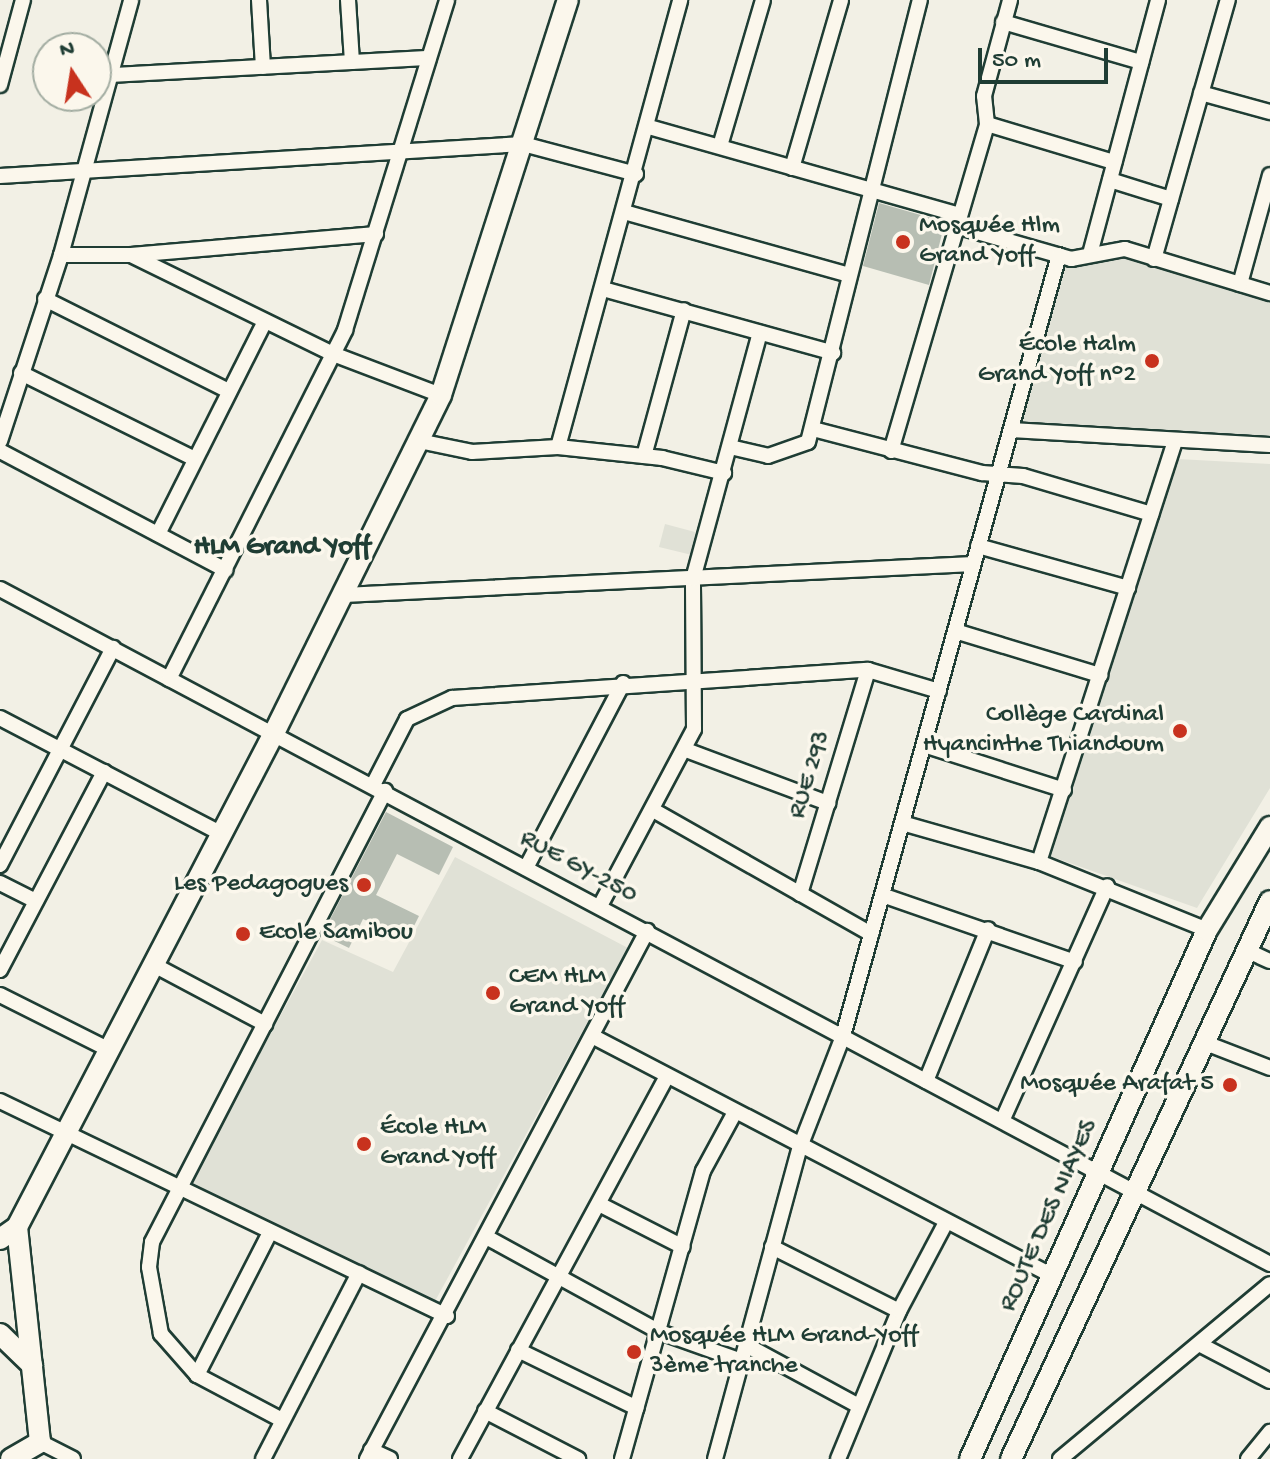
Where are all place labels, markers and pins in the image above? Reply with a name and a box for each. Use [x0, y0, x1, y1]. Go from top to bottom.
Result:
place label: Mosquée Hlm Grand Yoff [919, 211, 1060, 272]
marker: Mosquée Hlm Grand Yoff [894, 233, 912, 251]
place label: École Halm Grand Yoff n°2 [978, 330, 1136, 392]
marker: École Halm Grand Yoff n°2 [1143, 352, 1161, 370]
place label: Collège Cardinal Hyancinthe Thiandoum [923, 700, 1164, 762]
marker: Collège Cardinal Hyancinthe Thiandoum [1171, 722, 1189, 740]
place label: Les Pedagogues [174, 869, 348, 901]
marker: Les Pedagogues [355, 876, 373, 894]
place label: Ecole Samibou [259, 918, 413, 950]
marker: Ecole Samibou [234, 925, 252, 943]
place label: CEM HLM Grand Yoff [509, 962, 624, 1024]
marker: CEM HLM Grand Yoff [484, 984, 502, 1002]
place label: Mosquée Arafat 5 [1020, 1069, 1214, 1101]
marker: Mosquée Arafat 5 [1221, 1076, 1239, 1094]
place label: École HLM Grand Yoff [380, 1113, 495, 1174]
marker: École HLM Grand Yoff [355, 1135, 373, 1153]
place label: Mosquée HLM Grand-Yoff 3ème tranche [650, 1321, 918, 1382]
marker: Mosquée HLM Grand-Yoff 3ème tranche [625, 1343, 643, 1361]

